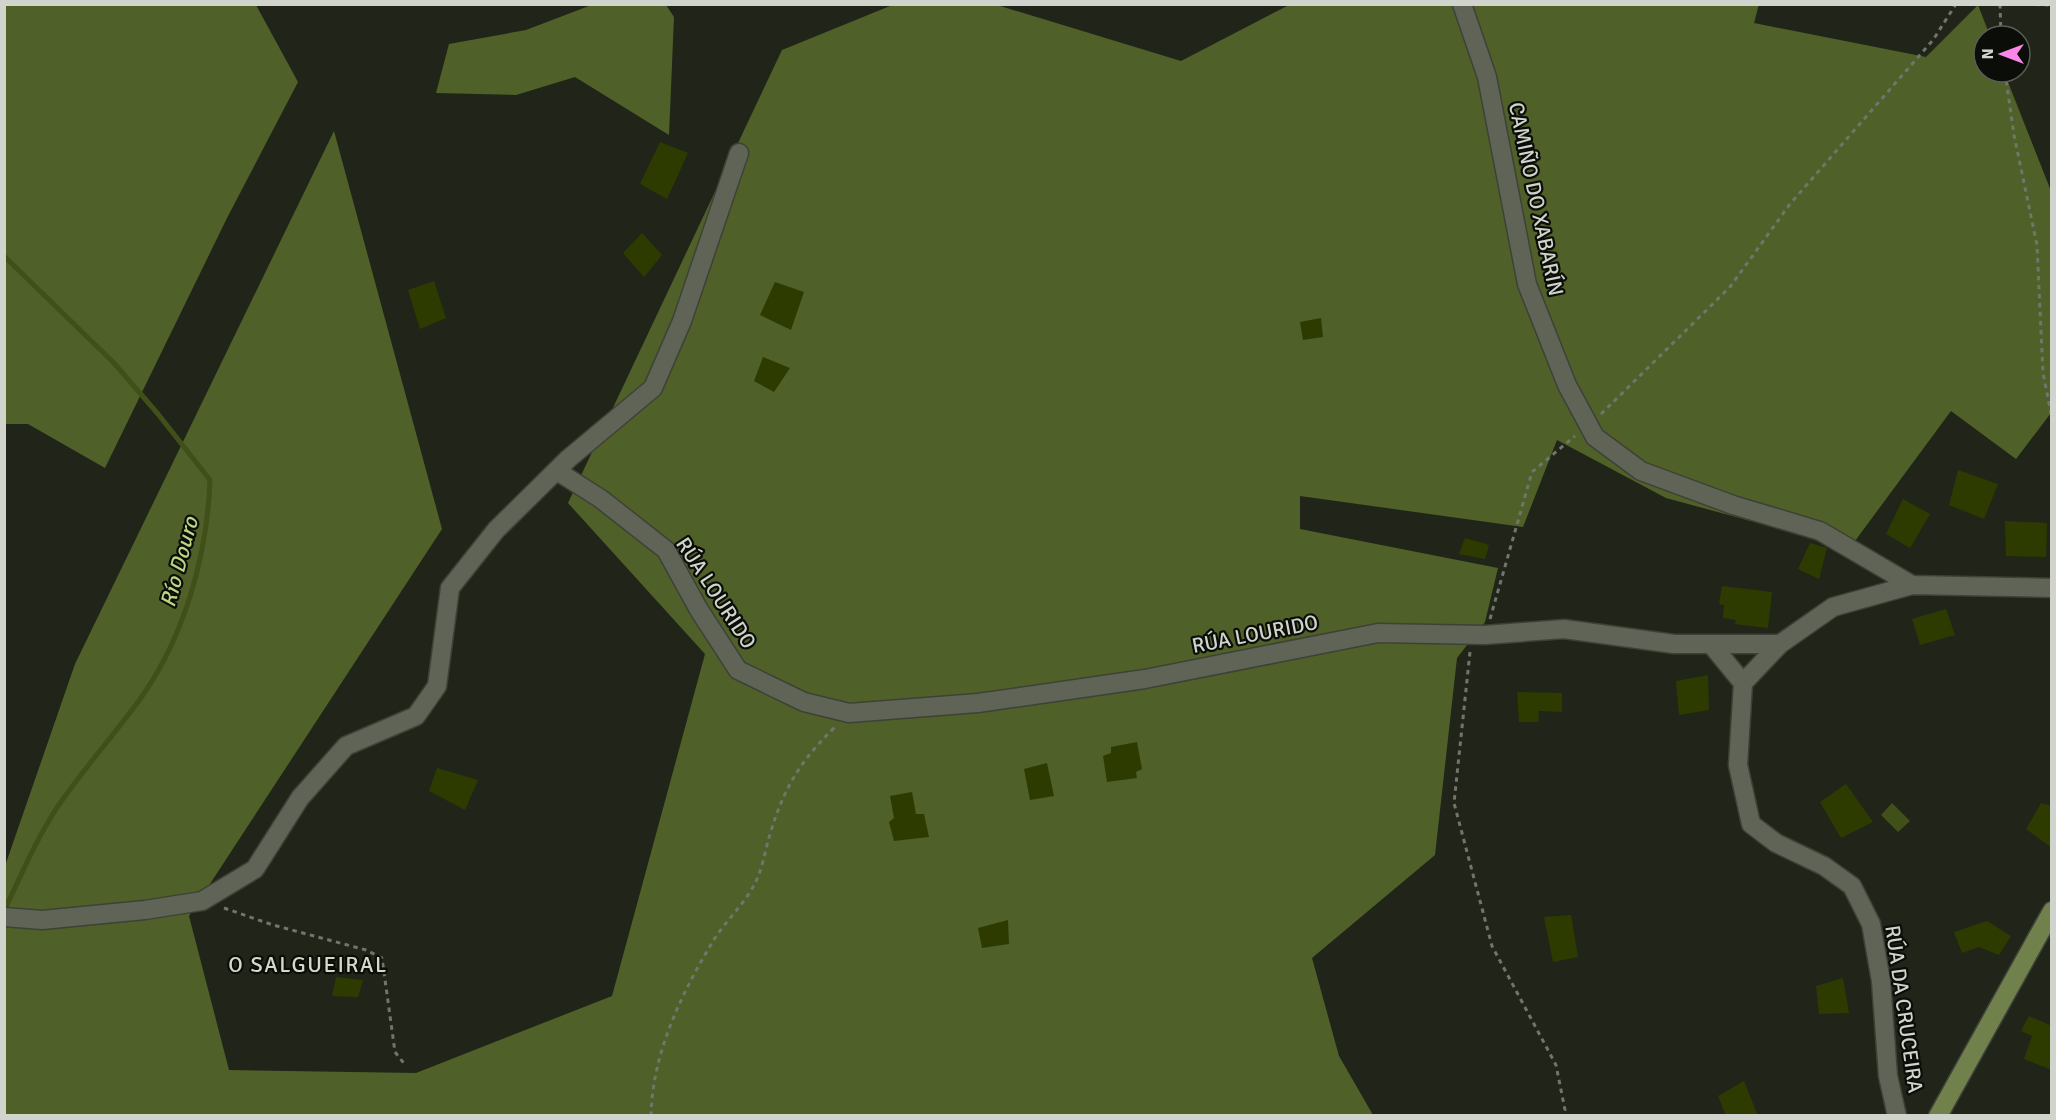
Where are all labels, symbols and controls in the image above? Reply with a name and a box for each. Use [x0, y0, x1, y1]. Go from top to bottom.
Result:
north arrow [1972, 24, 2032, 84]
text: N [1978, 48, 1998, 60]
street label: CAMIÑO DO XABARÍN [1503, 100, 1569, 298]
water label: Río Douro [154, 512, 204, 610]
street label: RÚA LOURIDO [670, 532, 762, 654]
street label: RÚA LOURIDO [1190, 609, 1320, 659]
street label: RÚA DA CRUCEIRA [1879, 923, 1929, 1095]
district label: O SALGUEIRAL [228, 951, 388, 978]

